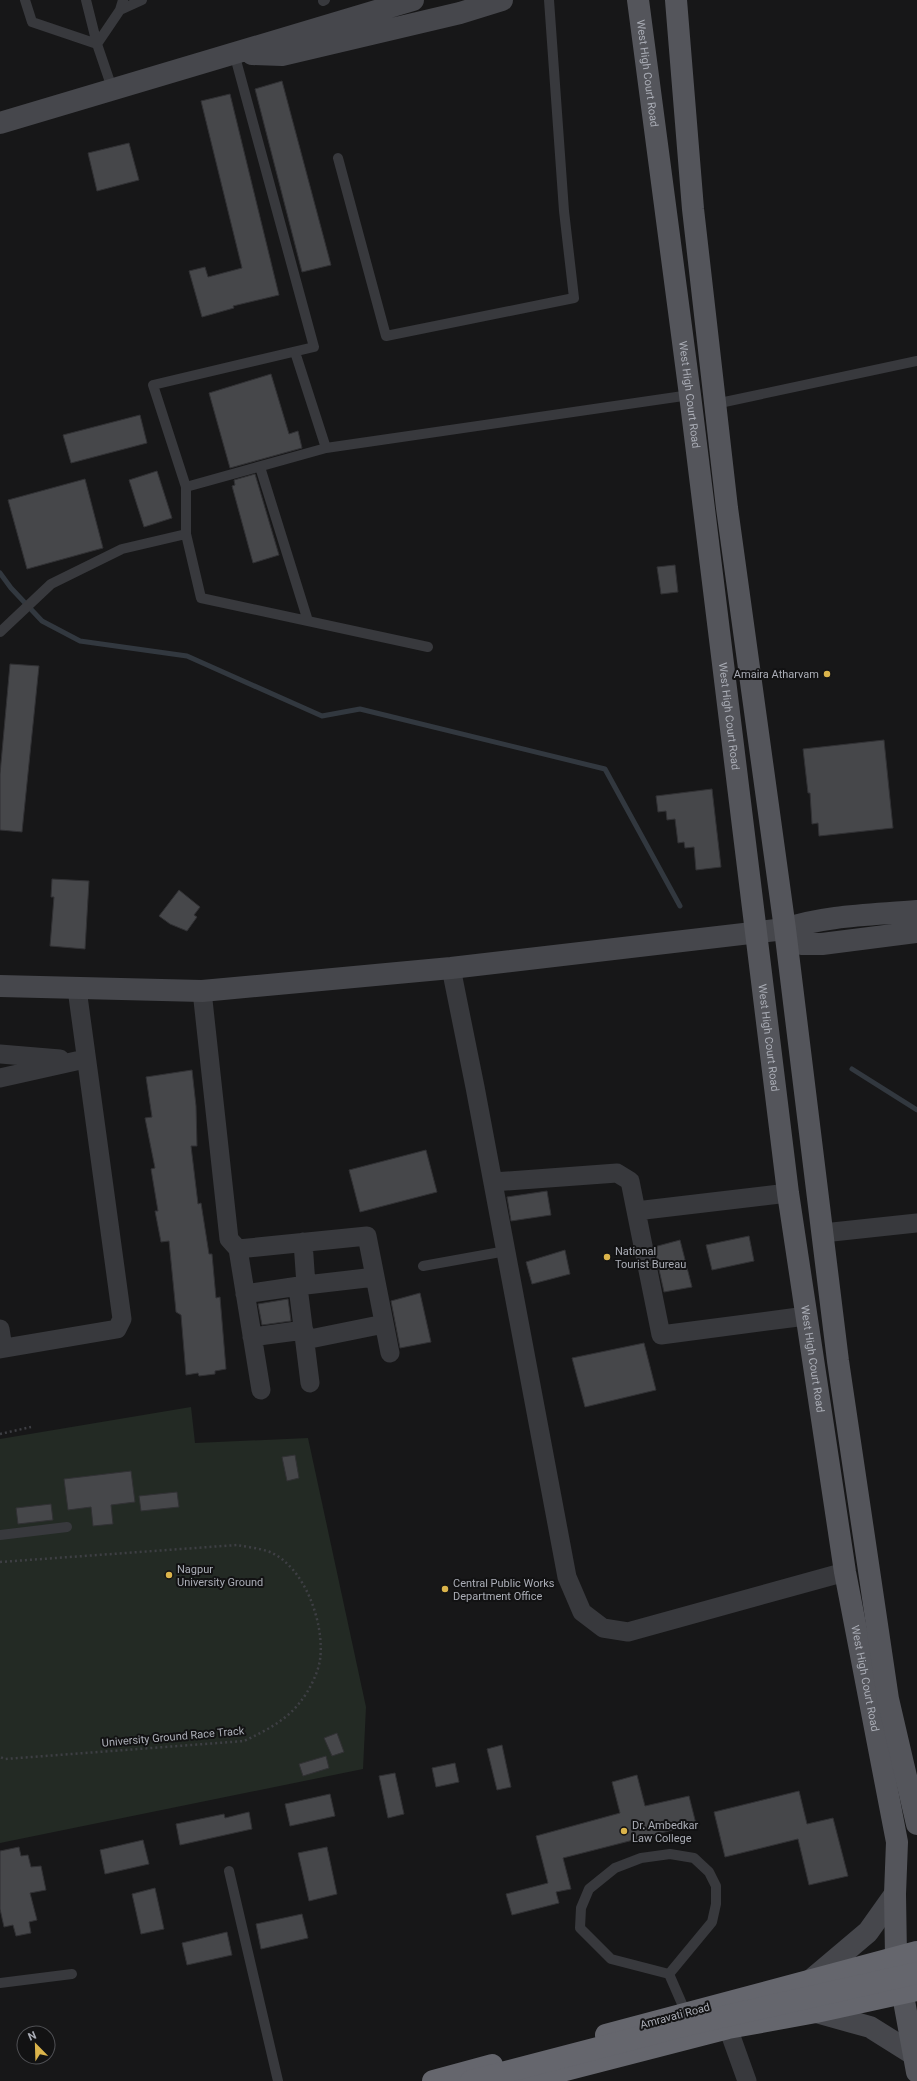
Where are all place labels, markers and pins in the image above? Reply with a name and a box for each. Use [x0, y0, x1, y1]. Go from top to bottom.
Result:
place label: Amaira Atharvam [734, 668, 819, 681]
marker: Amaira Atharvam [822, 669, 832, 679]
place label: National Tourist Bureau [615, 1245, 686, 1271]
marker: National Tourist Bureau [602, 1252, 612, 1262]
place label: Nagpur University Ground [177, 1563, 263, 1589]
marker: Nagpur University Ground [164, 1570, 174, 1580]
place label: Central Public Works Department Office [453, 1577, 555, 1603]
marker: Central Public Works Department Office [440, 1584, 450, 1594]
place label: Dr. Ambedkar Law College [632, 1819, 699, 1845]
marker: Dr. Ambedkar Law College [619, 1826, 629, 1836]

